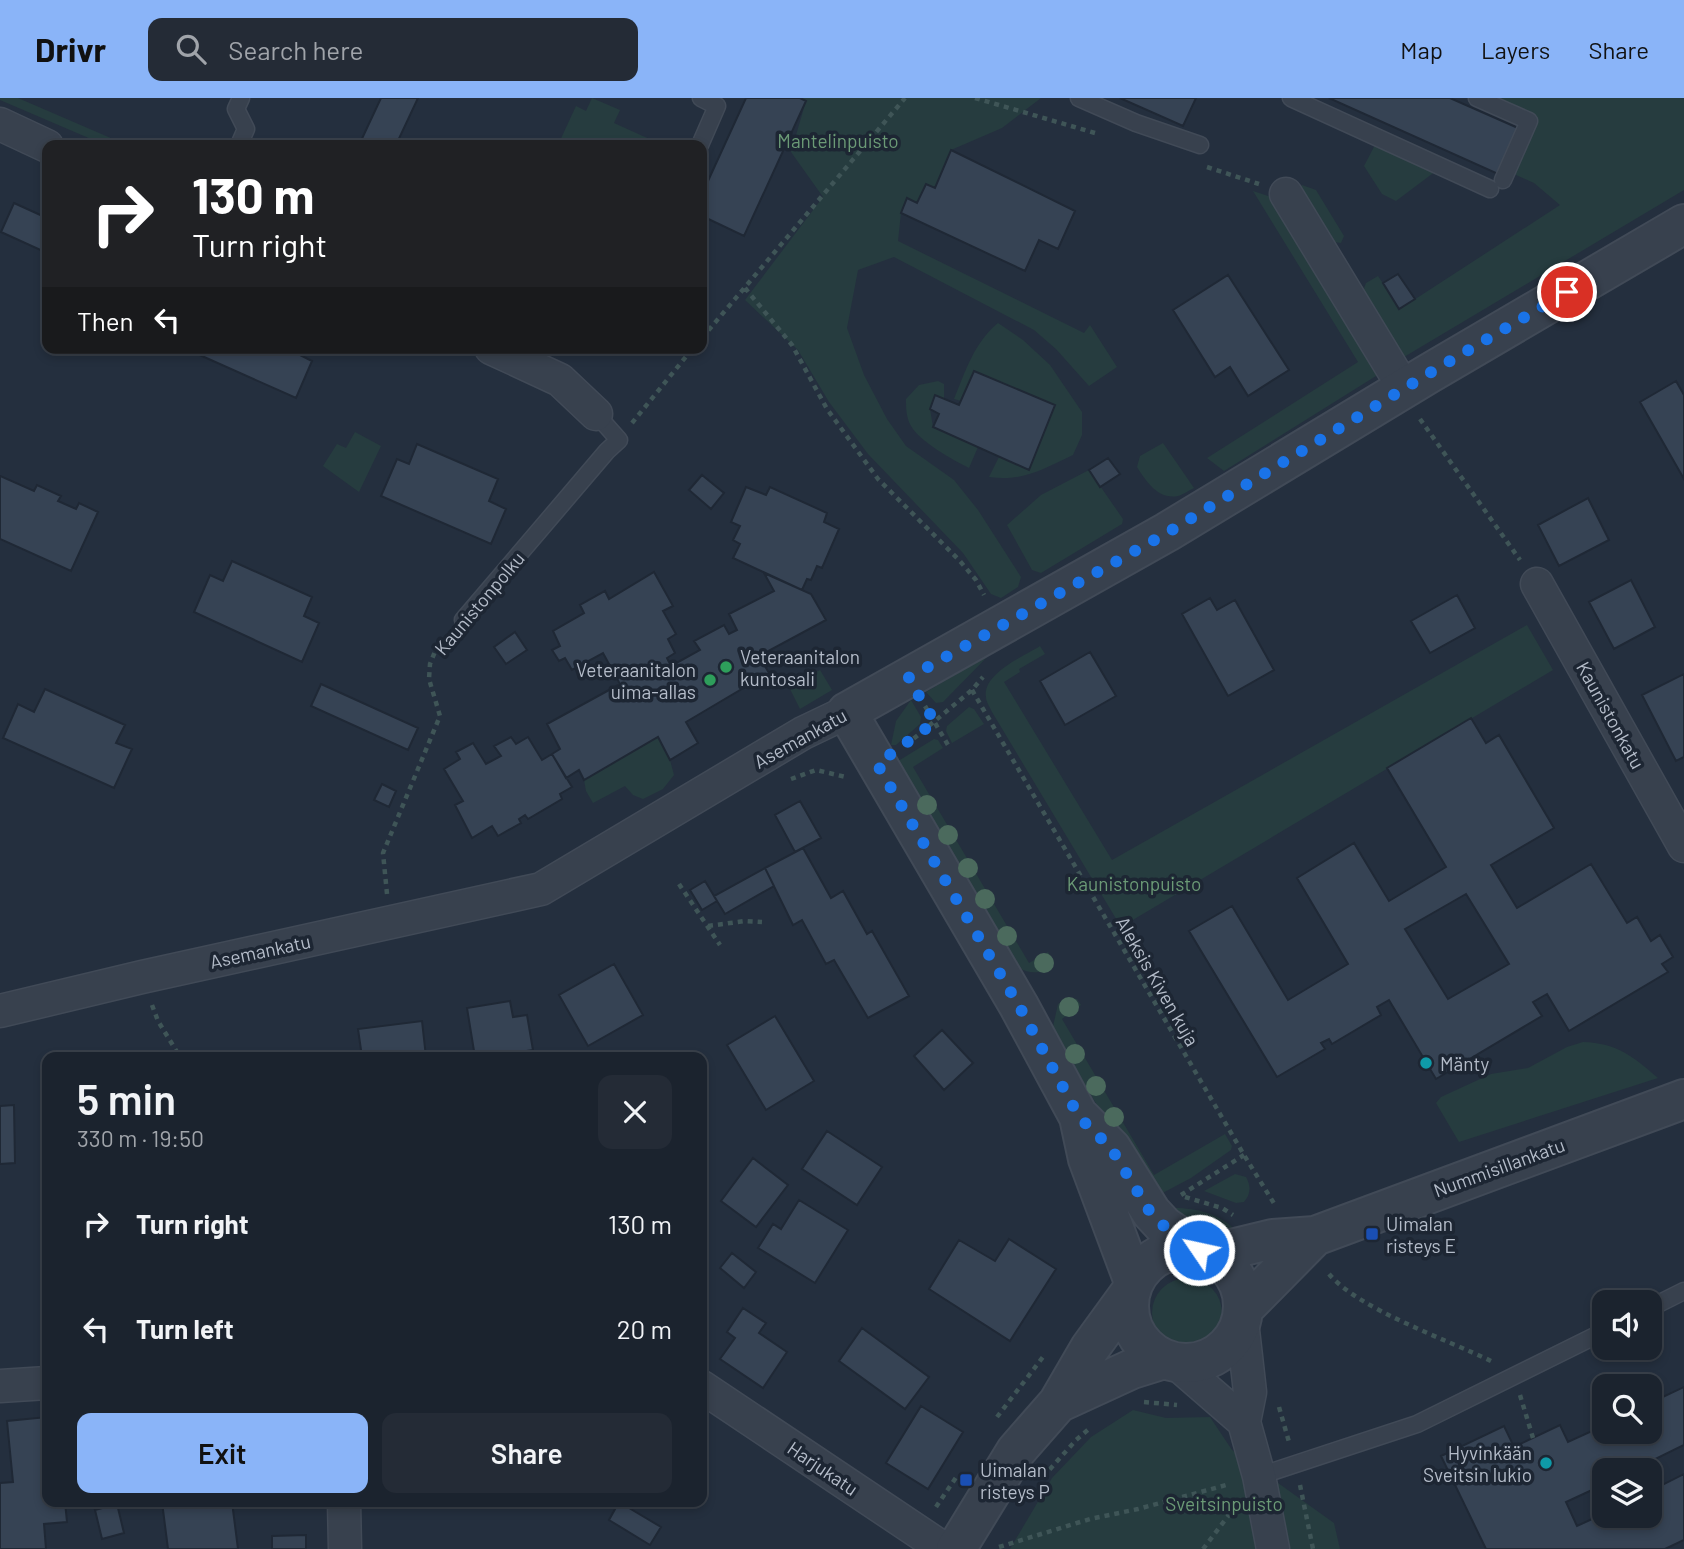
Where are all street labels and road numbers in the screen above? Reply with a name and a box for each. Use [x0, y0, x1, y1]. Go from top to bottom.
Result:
street label: Kaunistonpolku [429, 547, 529, 659]
street label: Kaunistonkatu [1572, 657, 1650, 773]
street label: Asemankatu [750, 703, 850, 773]
street label: Aleksis Kiven kuja [1112, 912, 1204, 1050]
street label: Asemankatu [207, 929, 313, 973]
street label: Nummisillankatu [1430, 1133, 1568, 1201]
street label: Harjukatu [783, 1436, 863, 1500]

